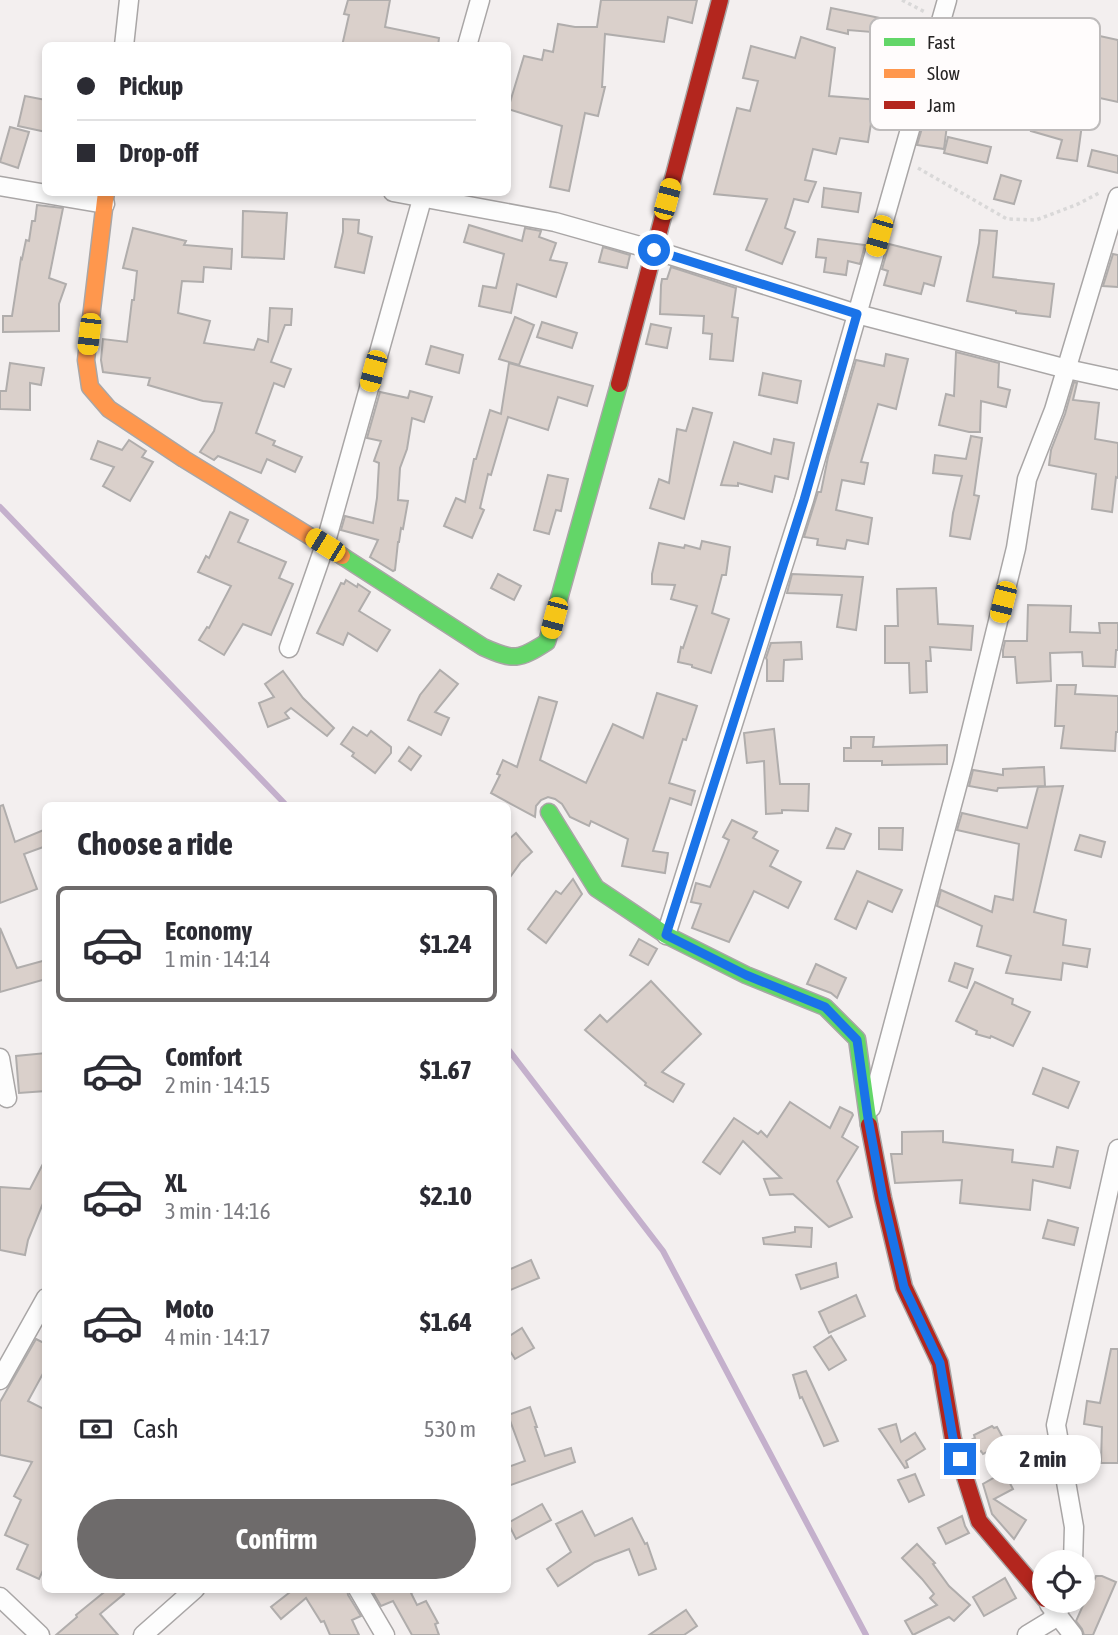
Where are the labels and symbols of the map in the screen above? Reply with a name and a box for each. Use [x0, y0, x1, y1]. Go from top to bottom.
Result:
legend [870, 18, 1100, 130]
text: Fast [927, 31, 955, 53]
text: Slow [927, 62, 961, 84]
text: Jam [927, 94, 956, 116]
car [652, 176, 683, 222]
car [864, 213, 895, 259]
route start [638, 234, 670, 266]
car [77, 312, 102, 356]
car [358, 348, 389, 394]
car [302, 525, 349, 565]
car [988, 579, 1019, 625]
car [539, 595, 570, 641]
callout: 2 min [984, 1434, 1100, 1484]
route end [944, 1443, 976, 1475]

